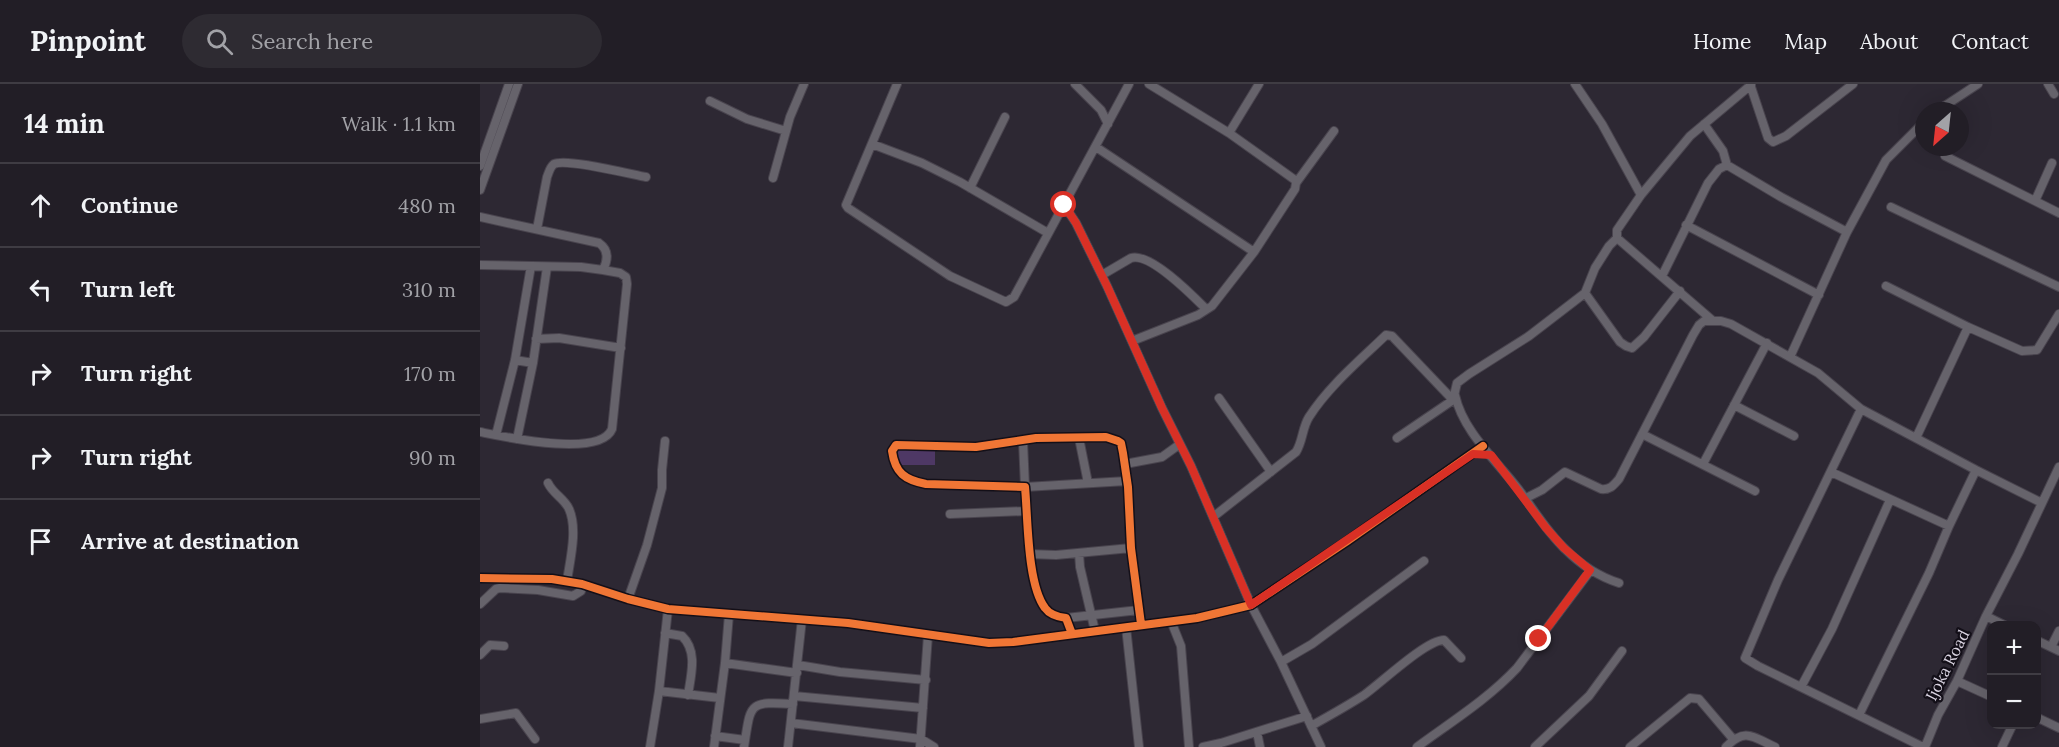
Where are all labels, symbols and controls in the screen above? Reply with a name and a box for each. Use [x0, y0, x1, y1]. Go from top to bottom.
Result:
search box [182, 14, 602, 68]
text: Pinpoint [30, 23, 146, 59]
icon: search [203, 25, 236, 58]
text: Search here [251, 27, 373, 55]
text: Home [1693, 28, 1751, 55]
text: Map [1784, 28, 1827, 55]
text: About [1860, 28, 1918, 55]
text: Contact [1951, 28, 2029, 55]
north arrow [1915, 102, 1969, 156]
text: 14 min [24, 107, 105, 140]
text: Walk · 1.1 km [342, 111, 456, 136]
icon: ahead [24, 189, 57, 222]
text: Continue [81, 191, 178, 219]
route start [1050, 191, 1076, 217]
text: 480 m [398, 193, 456, 218]
icon: left [24, 273, 57, 306]
text: Turn left [81, 275, 175, 303]
text: 310 m [402, 277, 456, 302]
icon: right [24, 357, 57, 390]
text: Turn right [81, 359, 192, 387]
text: 170 m [404, 361, 456, 386]
icon: right [24, 441, 57, 474]
text: Turn right [81, 443, 192, 471]
text: 90 m [409, 445, 456, 470]
icon: arrive [24, 525, 57, 558]
text: Arrive at destination [81, 527, 299, 555]
map controls [1987, 621, 2041, 729]
button: + [1987, 621, 2041, 675]
route end [1525, 625, 1551, 651]
street label: Ijoka Road [1921, 626, 1974, 704]
button: − [1987, 675, 2041, 729]

